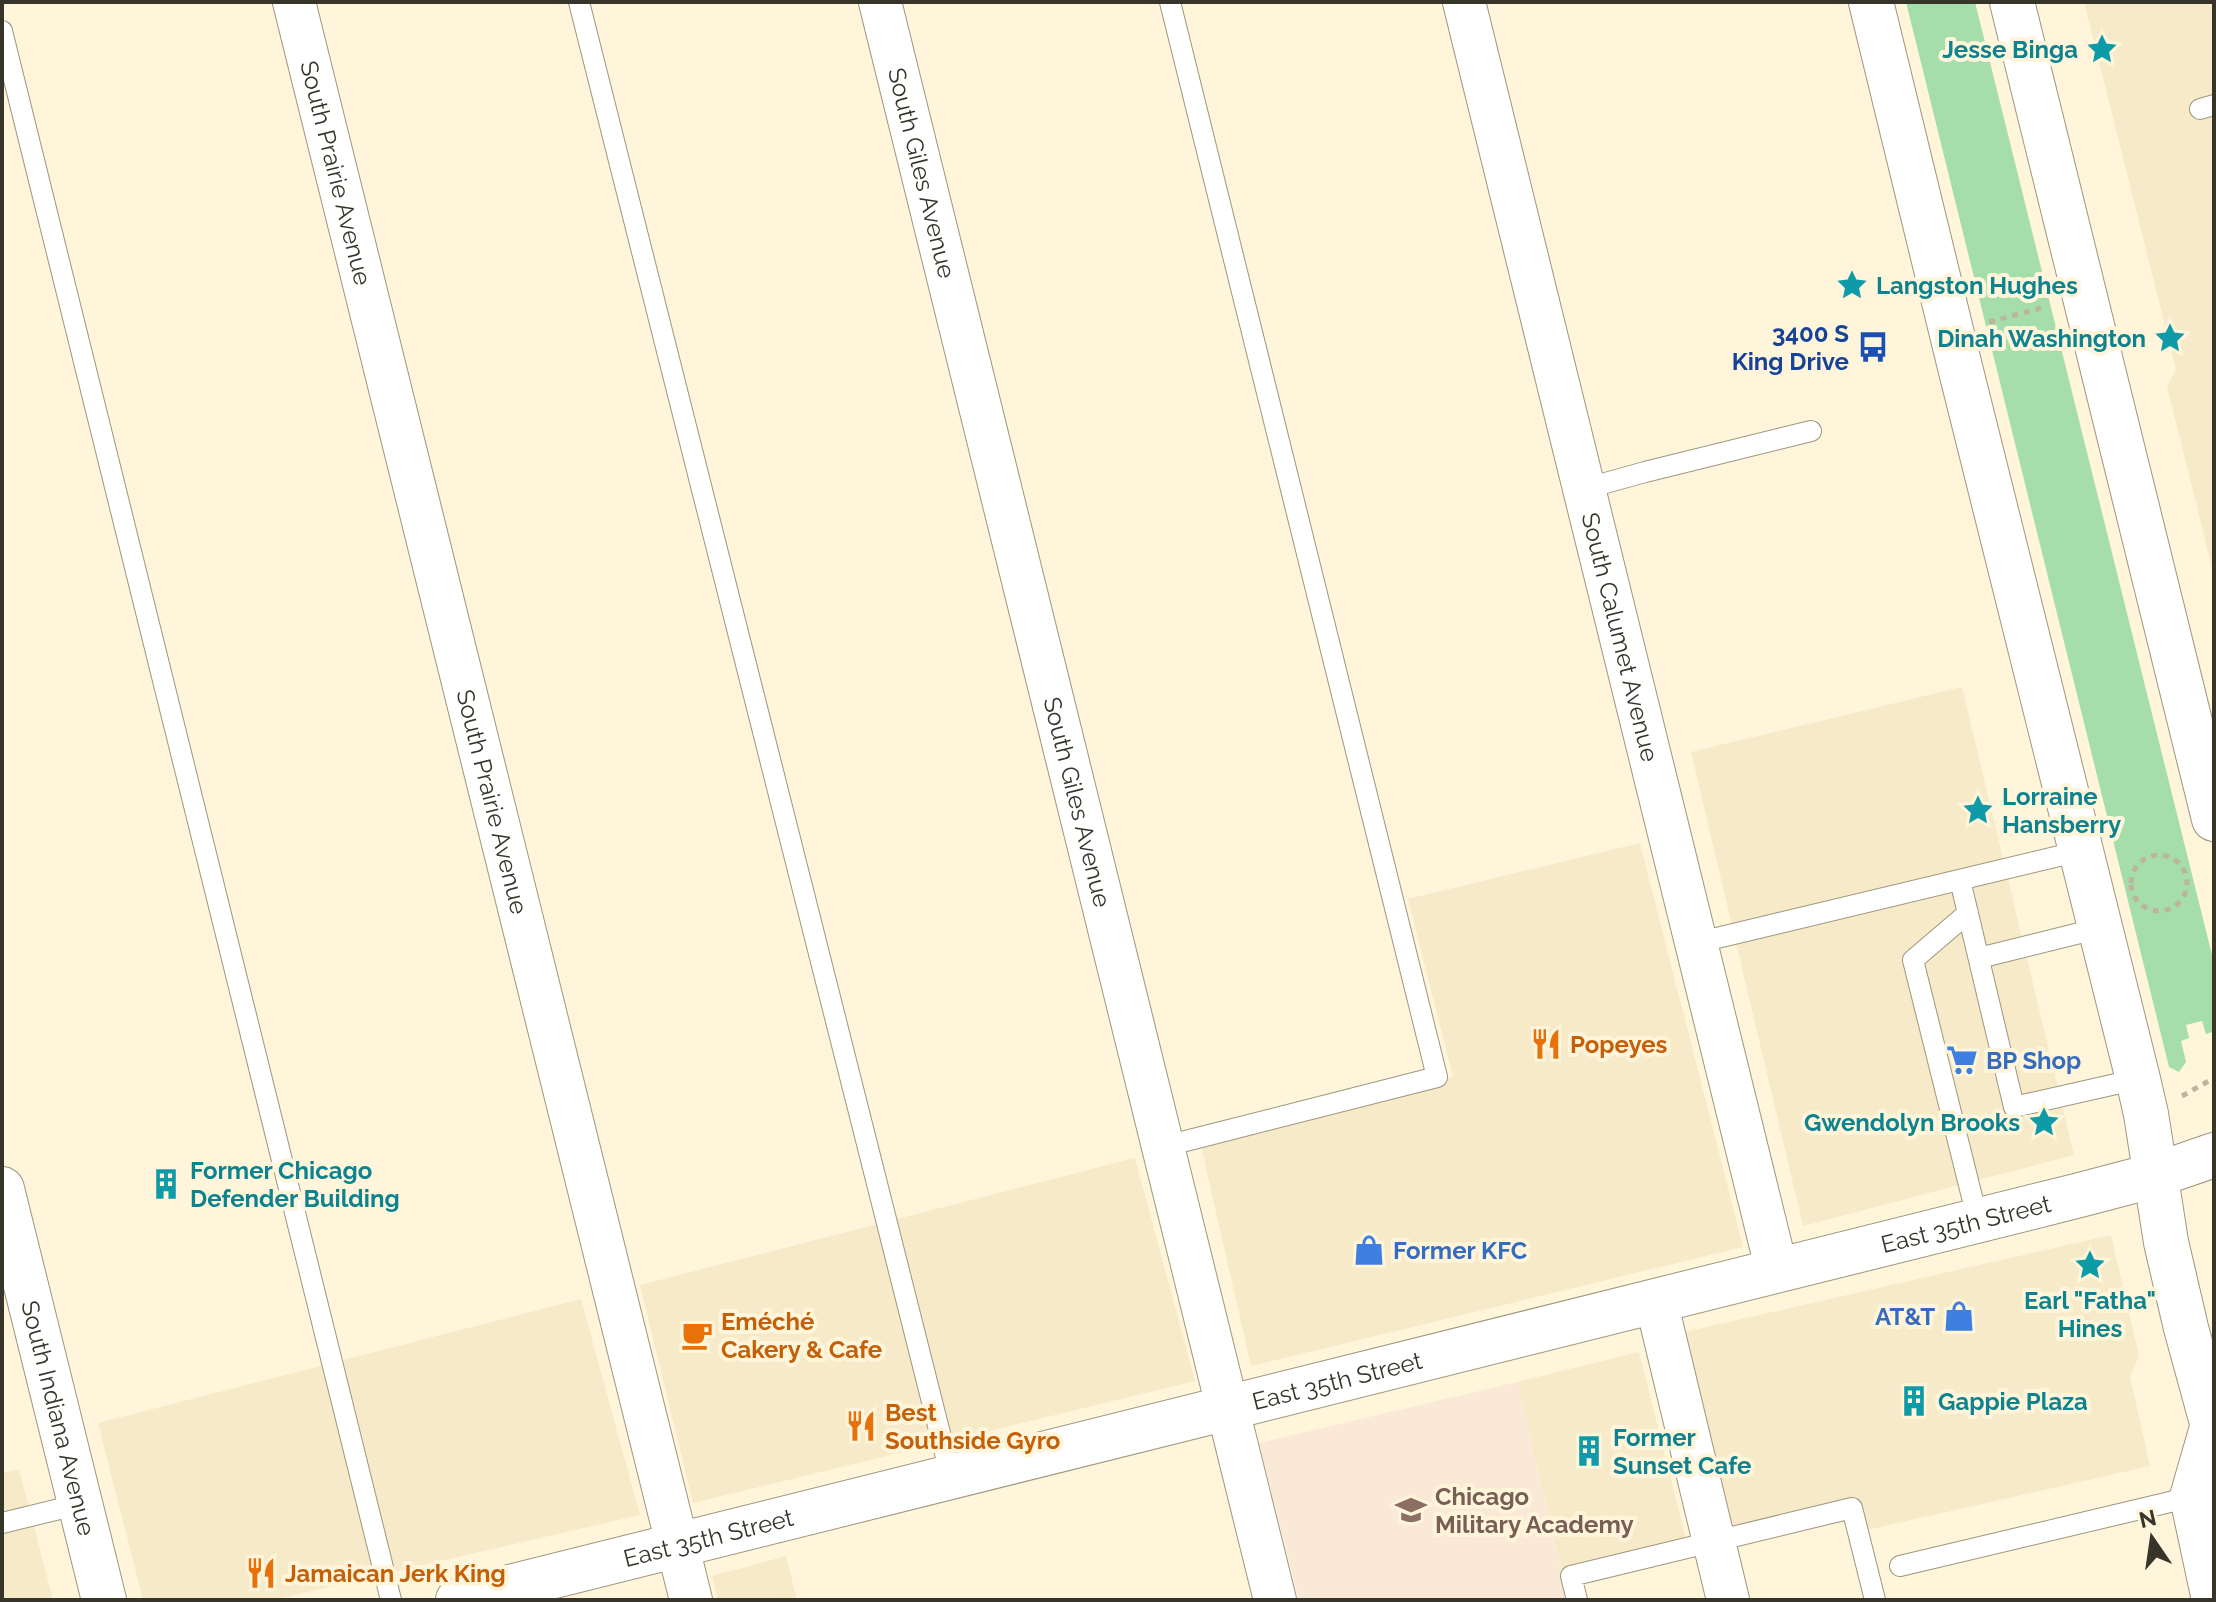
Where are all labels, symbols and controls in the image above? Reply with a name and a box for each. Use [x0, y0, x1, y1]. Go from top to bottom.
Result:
place icon: Jesse Binga [2085, 32, 2119, 66]
place label: Jesse Binga [1942, 35, 2078, 64]
street label: South Prairie Avenue [295, 58, 378, 288]
street label: South Giles Avenue [882, 65, 962, 281]
place icon: Langston Hughes [1835, 268, 1869, 302]
place label: Langston Hughes [1876, 271, 2078, 300]
place label: 3400 S King Drive [1732, 319, 1849, 376]
place icon: Dinah Washington [2153, 321, 2187, 355]
place label: Dinah Washington [1937, 324, 2146, 353]
bus stop icon: 3400 S King Drive [1856, 330, 1890, 364]
street label: South Calumet Avenue [1576, 510, 1665, 764]
street label: South Prairie Avenue [451, 686, 535, 917]
street label: South Giles Avenue [1038, 694, 1118, 910]
place label: Lorraine Hansberry [2002, 782, 2121, 839]
place icon: Lorraine Hansberry [1961, 793, 1995, 827]
restaurant icon: Popeyes [1529, 1027, 1563, 1061]
place label: Popeyes [1570, 1030, 1668, 1059]
supermarket icon: BP Shop [1945, 1043, 1979, 1077]
place label: BP Shop [1986, 1046, 2081, 1075]
place icon: Gwendolyn Brooks [2027, 1105, 2061, 1139]
place label: Gwendolyn Brooks [1804, 1108, 2020, 1137]
place label: Former Chicago Defender Building [190, 1156, 400, 1213]
building icon: Former Chicago Defender Building [149, 1167, 183, 1201]
street label: East 35th Street [1878, 1188, 2054, 1259]
shop icon: Former KFC [1352, 1233, 1386, 1267]
place label: Former KFC [1393, 1236, 1528, 1265]
place icon: Earl "Fatha" Hines [2073, 1248, 2107, 1282]
place label: Earl "Fatha" Hines [2024, 1286, 2156, 1343]
street label: South Indiana Avenue [16, 1297, 102, 1539]
shop icon: AT&T [1942, 1299, 1976, 1333]
place label: AT&T [1875, 1302, 1935, 1331]
place label: Eméché Cakery & Cafe [721, 1307, 882, 1364]
cafe icon: Eméché Cakery & Cafe [680, 1318, 714, 1352]
street label: East 35th Street [1249, 1345, 1425, 1416]
building icon: Gappie Plaza [1897, 1384, 1931, 1418]
place label: Gappie Plaza [1938, 1387, 2088, 1416]
place label: Best Southside Gyro [885, 1398, 1060, 1455]
restaurant icon: Best Southside Gyro [844, 1409, 878, 1443]
place label: Former Sunset Cafe [1613, 1423, 1751, 1480]
building icon: Former Sunset Cafe [1572, 1434, 1606, 1468]
place label: Chicago Military Academy [1435, 1482, 1634, 1539]
school or university icon: Chicago Military Academy [1394, 1493, 1428, 1527]
north arrow [2112, 1498, 2192, 1578]
street label: East 35th Street [620, 1502, 796, 1573]
text: N [2136, 1504, 2159, 1533]
restaurant icon: Jamaican Jerk King [244, 1556, 278, 1590]
place label: Jamaican Jerk King [285, 1559, 506, 1588]

